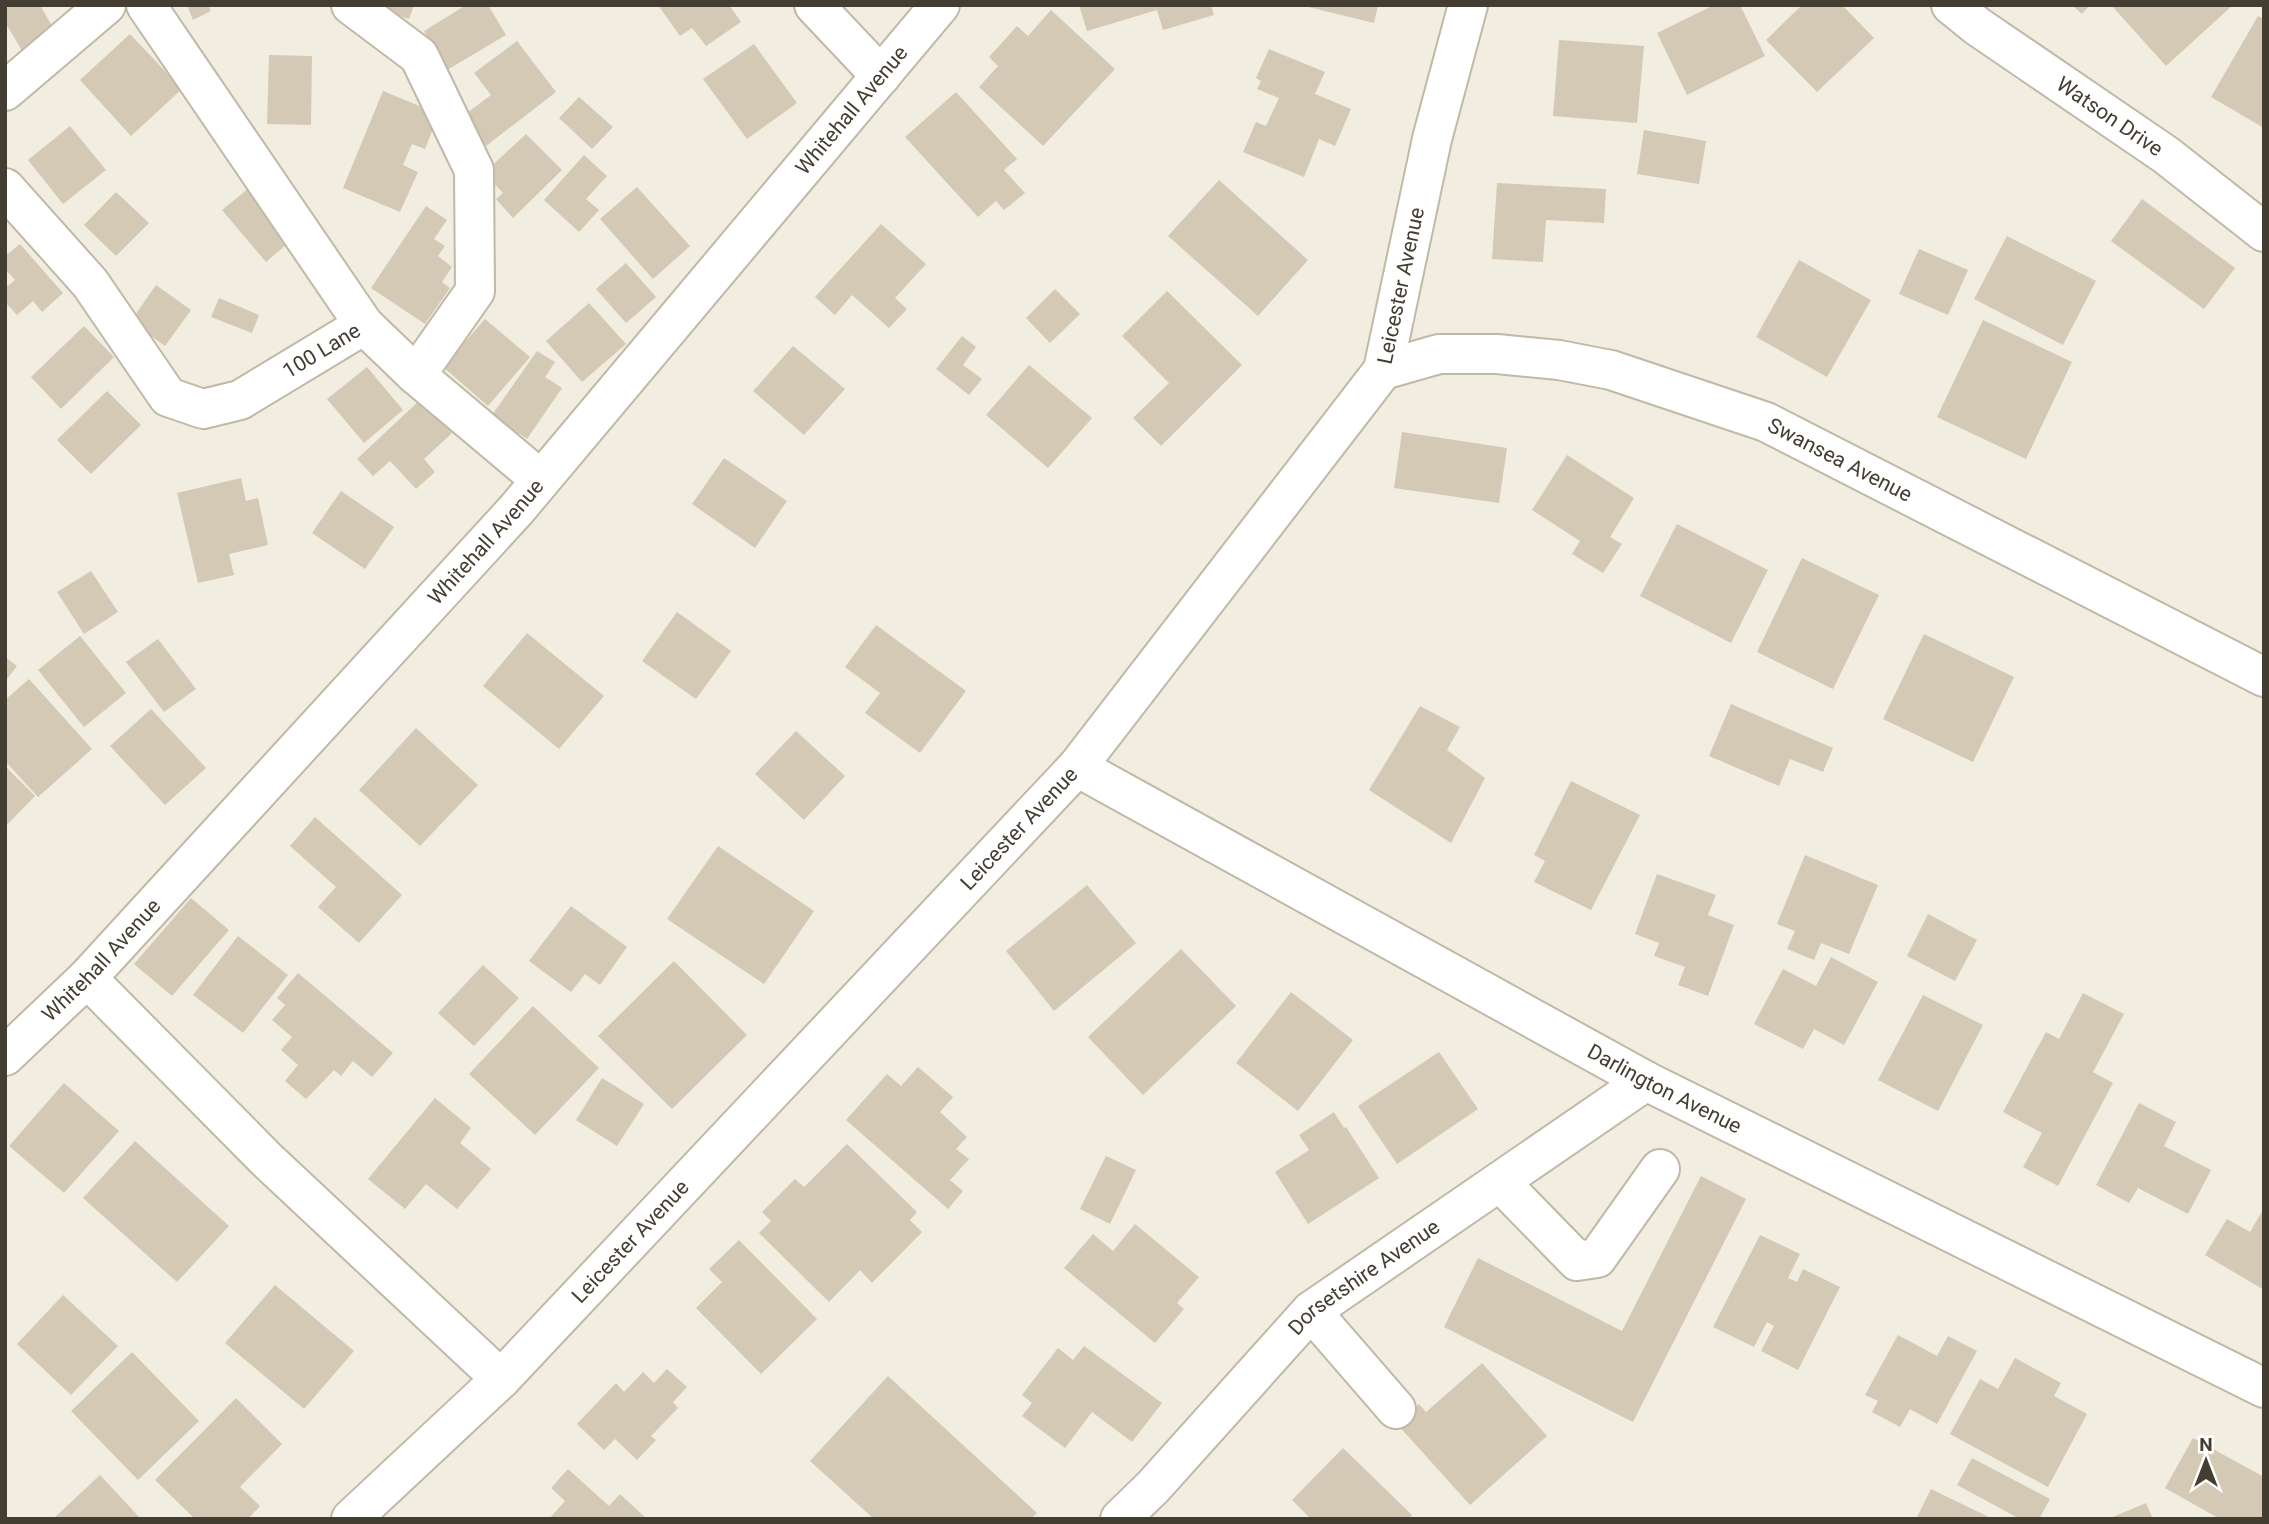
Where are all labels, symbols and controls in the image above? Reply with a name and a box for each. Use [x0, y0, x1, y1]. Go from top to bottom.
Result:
street label: Whitehall Avenue [791, 41, 912, 179]
street label: Watson Drive [2052, 72, 2167, 161]
street label: Leicester Avenue [1373, 205, 1429, 366]
street label: 100 Lane [278, 318, 365, 383]
street label: Swansea Avenue [1764, 413, 1916, 507]
street label: Whitehall Avenue [423, 475, 548, 610]
street label: Leicester Avenue [956, 762, 1082, 895]
street label: Whitehall Avenue [37, 894, 165, 1026]
street label: Darlington Avenue [1583, 1039, 1746, 1139]
street label: Leicester Avenue [567, 1175, 694, 1308]
street label: Dorsetshire Avenue [1283, 1214, 1444, 1340]
north arrow [2171, 1426, 2241, 1496]
text: N [2199, 1433, 2213, 1456]

